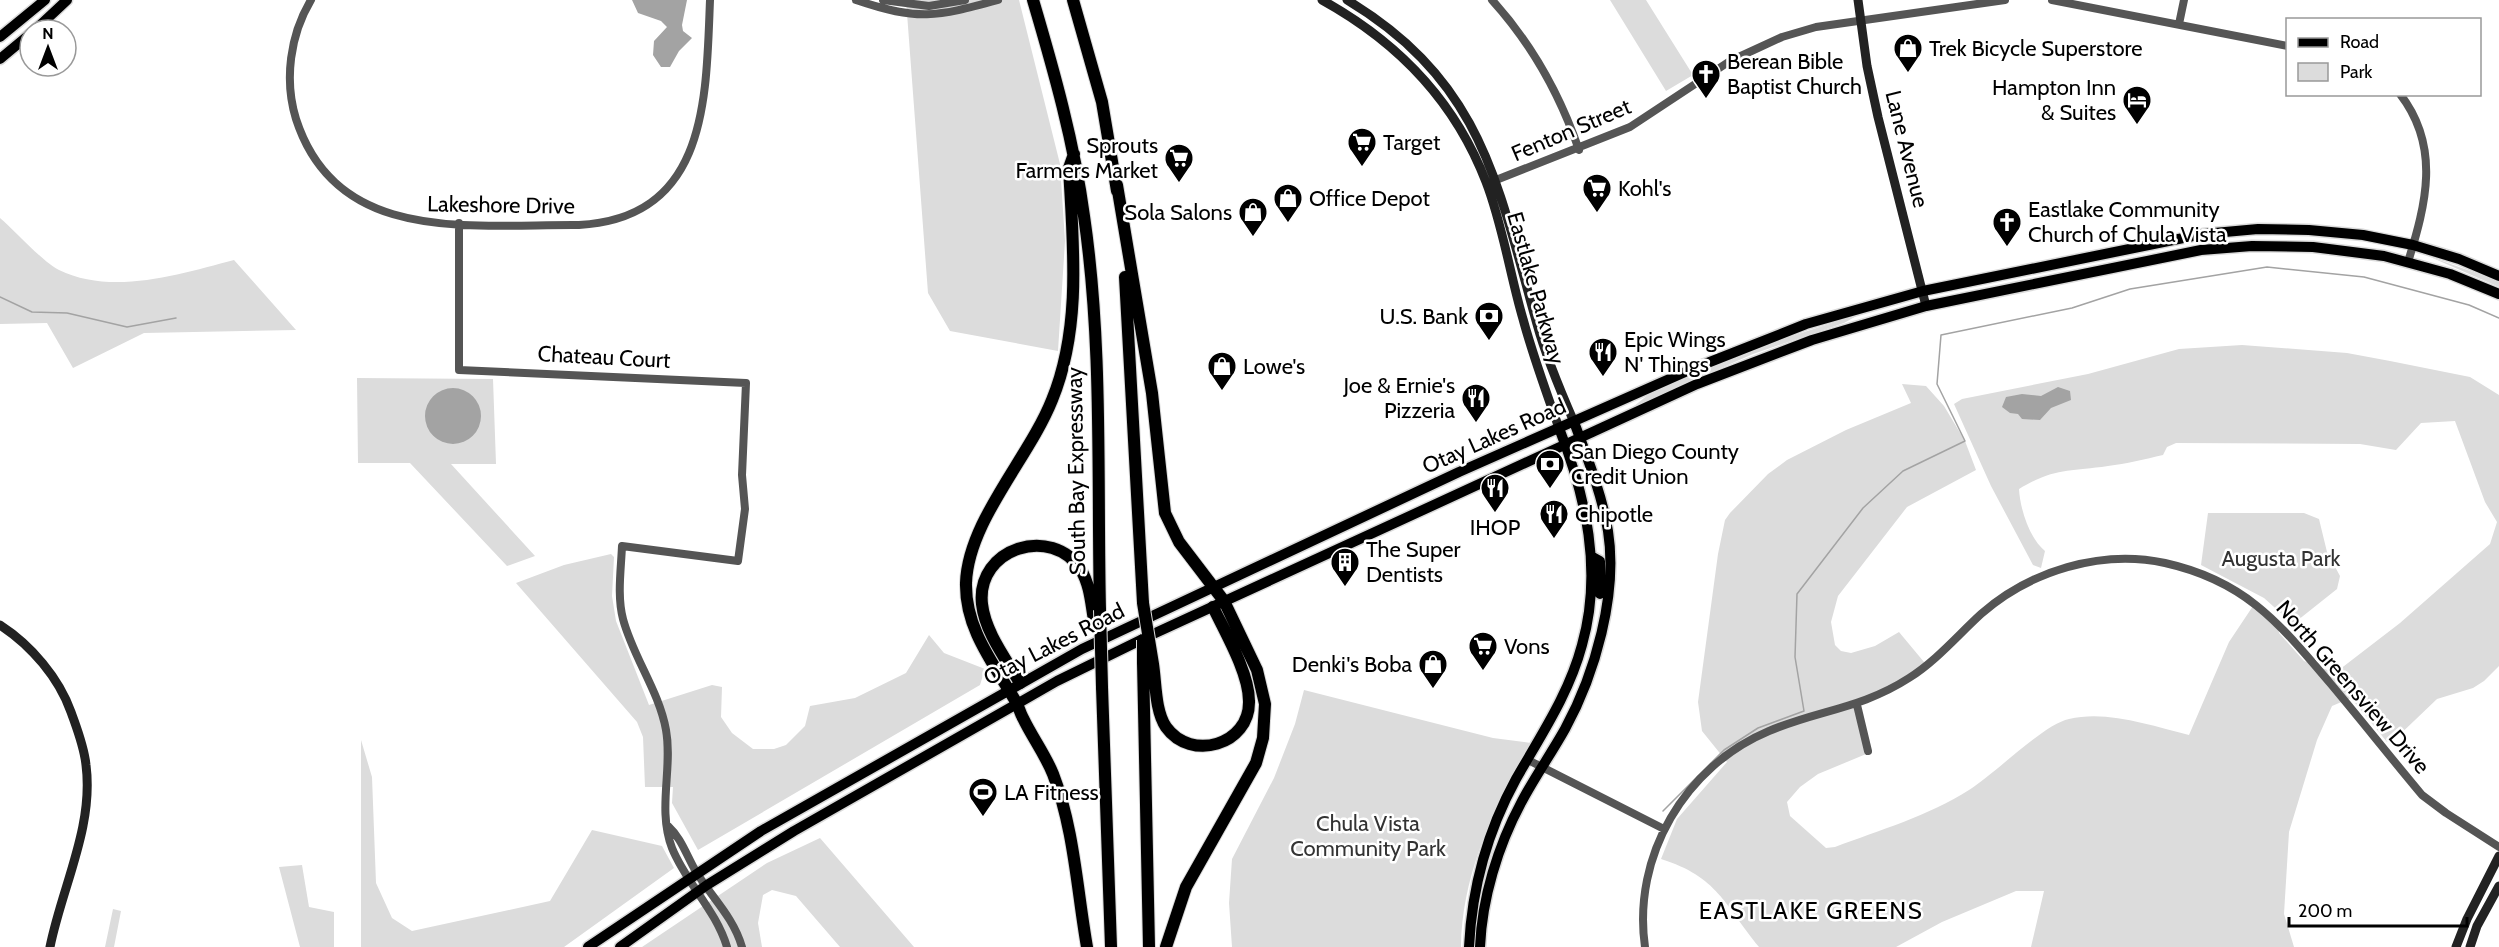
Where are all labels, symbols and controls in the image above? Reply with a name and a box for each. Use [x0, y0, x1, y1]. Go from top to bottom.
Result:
north arrow [18, 18, 78, 78]
legend [2286, 18, 2481, 96]
text: N [42, 24, 54, 43]
text: Road [2340, 31, 2379, 53]
shop icon: Trek Bicycle Superstore [1892, 32, 1924, 74]
place label: Trek Bicycle Superstore [1929, 35, 2143, 62]
place label: Berean Bible Baptist Church [1727, 48, 1862, 100]
church icon: Berean Bible Baptist Church [1690, 58, 1722, 100]
text: Park [2340, 61, 2373, 83]
place label: Hampton Inn & Suites [1992, 74, 2116, 126]
hotel icon: Hampton Inn & Suites [2121, 84, 2153, 126]
street label: Lane Avenue [1879, 88, 1935, 210]
street label: Fenton Street [1507, 93, 1635, 167]
supermarket icon: Target [1346, 126, 1378, 168]
place label: Target [1383, 129, 1441, 156]
place label: Sprouts Farmers Market [1015, 132, 1159, 184]
supermarket icon: Sprouts Farmers Market [1163, 142, 1195, 184]
supermarket icon: Kohl's [1581, 172, 1613, 214]
place label: Kohl's [1618, 175, 1671, 202]
shop icon: Office Depot [1272, 182, 1304, 224]
place label: Office Depot [1309, 185, 1430, 212]
street label: Lakeshore Drive [427, 190, 575, 220]
shop icon: Sola Salons [1237, 196, 1269, 238]
place label: Eastlake Community Church of Chula Vista [2028, 196, 2227, 248]
place label: Sola Salons [1124, 199, 1232, 226]
church icon: Eastlake Community Church of Chula Vista [1991, 206, 2023, 248]
street label: Eastlake Parkway [1501, 209, 1571, 367]
bank icon: U.S. Bank [1473, 300, 1505, 342]
place label: U.S. Bank [1380, 303, 1468, 330]
place label: Epic Wings N' Things [1624, 326, 1726, 378]
restaurant icon: Epic Wings N' Things [1587, 336, 1619, 378]
street label: Chateau Court [537, 340, 672, 374]
shop icon: Lowe's [1206, 350, 1238, 392]
place label: Lowe's [1243, 353, 1305, 380]
street label: South Bay Expressway [1061, 367, 1091, 575]
place label: Joe & Ernie's Pizzeria [1343, 372, 1455, 424]
restaurant icon: Joe & Ernie's Pizzeria [1460, 382, 1492, 424]
street label: Otay Lakes Road [1418, 392, 1570, 480]
place label: San Diego County Credit Union [1571, 438, 1739, 490]
bank icon: San Diego County Credit Union [1534, 448, 1566, 490]
restaurant icon: IHOP [1479, 472, 1511, 514]
restaurant icon: Chipotle [1538, 498, 1570, 540]
place label: Chipotle [1575, 501, 1653, 528]
place label: IHOP [1470, 514, 1521, 541]
place label: The Super Dentists [1366, 536, 1460, 588]
park label: Augusta Park [2222, 545, 2341, 572]
building icon: The Super Dentists [1329, 546, 1361, 588]
street label: North Greensview Drive [2270, 595, 2436, 779]
street label: Otay Lakes Road [979, 597, 1129, 691]
supermarket icon: Vons [1467, 630, 1499, 672]
place label: Vons [1504, 633, 1550, 660]
shop icon: Denki's Boba [1417, 648, 1449, 690]
place label: Denki's Boba [1292, 651, 1412, 678]
sports icon: LA Fitness [967, 776, 999, 818]
place label: LA Fitness [1004, 779, 1099, 806]
park label: Chula Vista Community Park [1290, 810, 1446, 862]
scale bar [2289, 890, 2468, 928]
district label: EASTLAKE GREENS [1699, 896, 1923, 925]
text: 200 m [2298, 900, 2352, 922]

